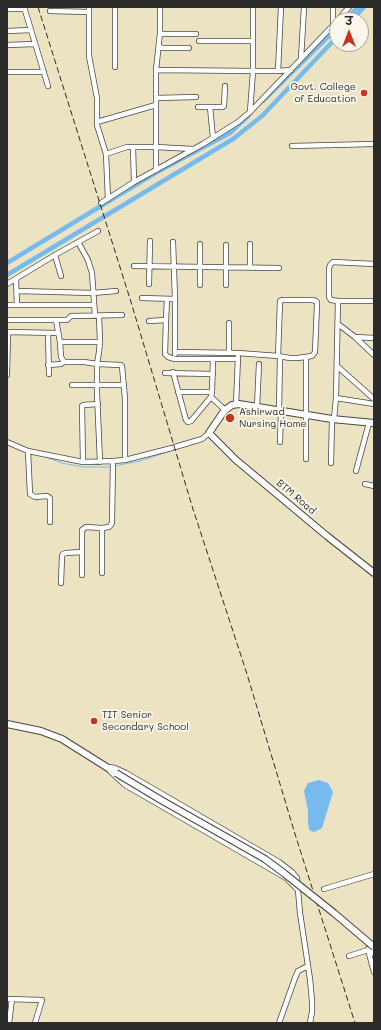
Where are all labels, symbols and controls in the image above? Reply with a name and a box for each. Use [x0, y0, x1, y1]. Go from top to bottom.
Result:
north arrow [329, 12, 369, 52]
text: उ [345, 13, 353, 28]
place label: Govt. College of Education [291, 81, 356, 104]
marker: Govt. College of Education [359, 88, 369, 98]
place label: Ashirwad Nursing Home [239, 406, 307, 430]
marker: Ashirwad Nursing Home [224, 412, 236, 424]
street label: BTM Road [274, 477, 318, 517]
place label: TIT Senior Secondary School [102, 709, 189, 732]
marker: TIT Senior Secondary School [89, 716, 99, 726]

